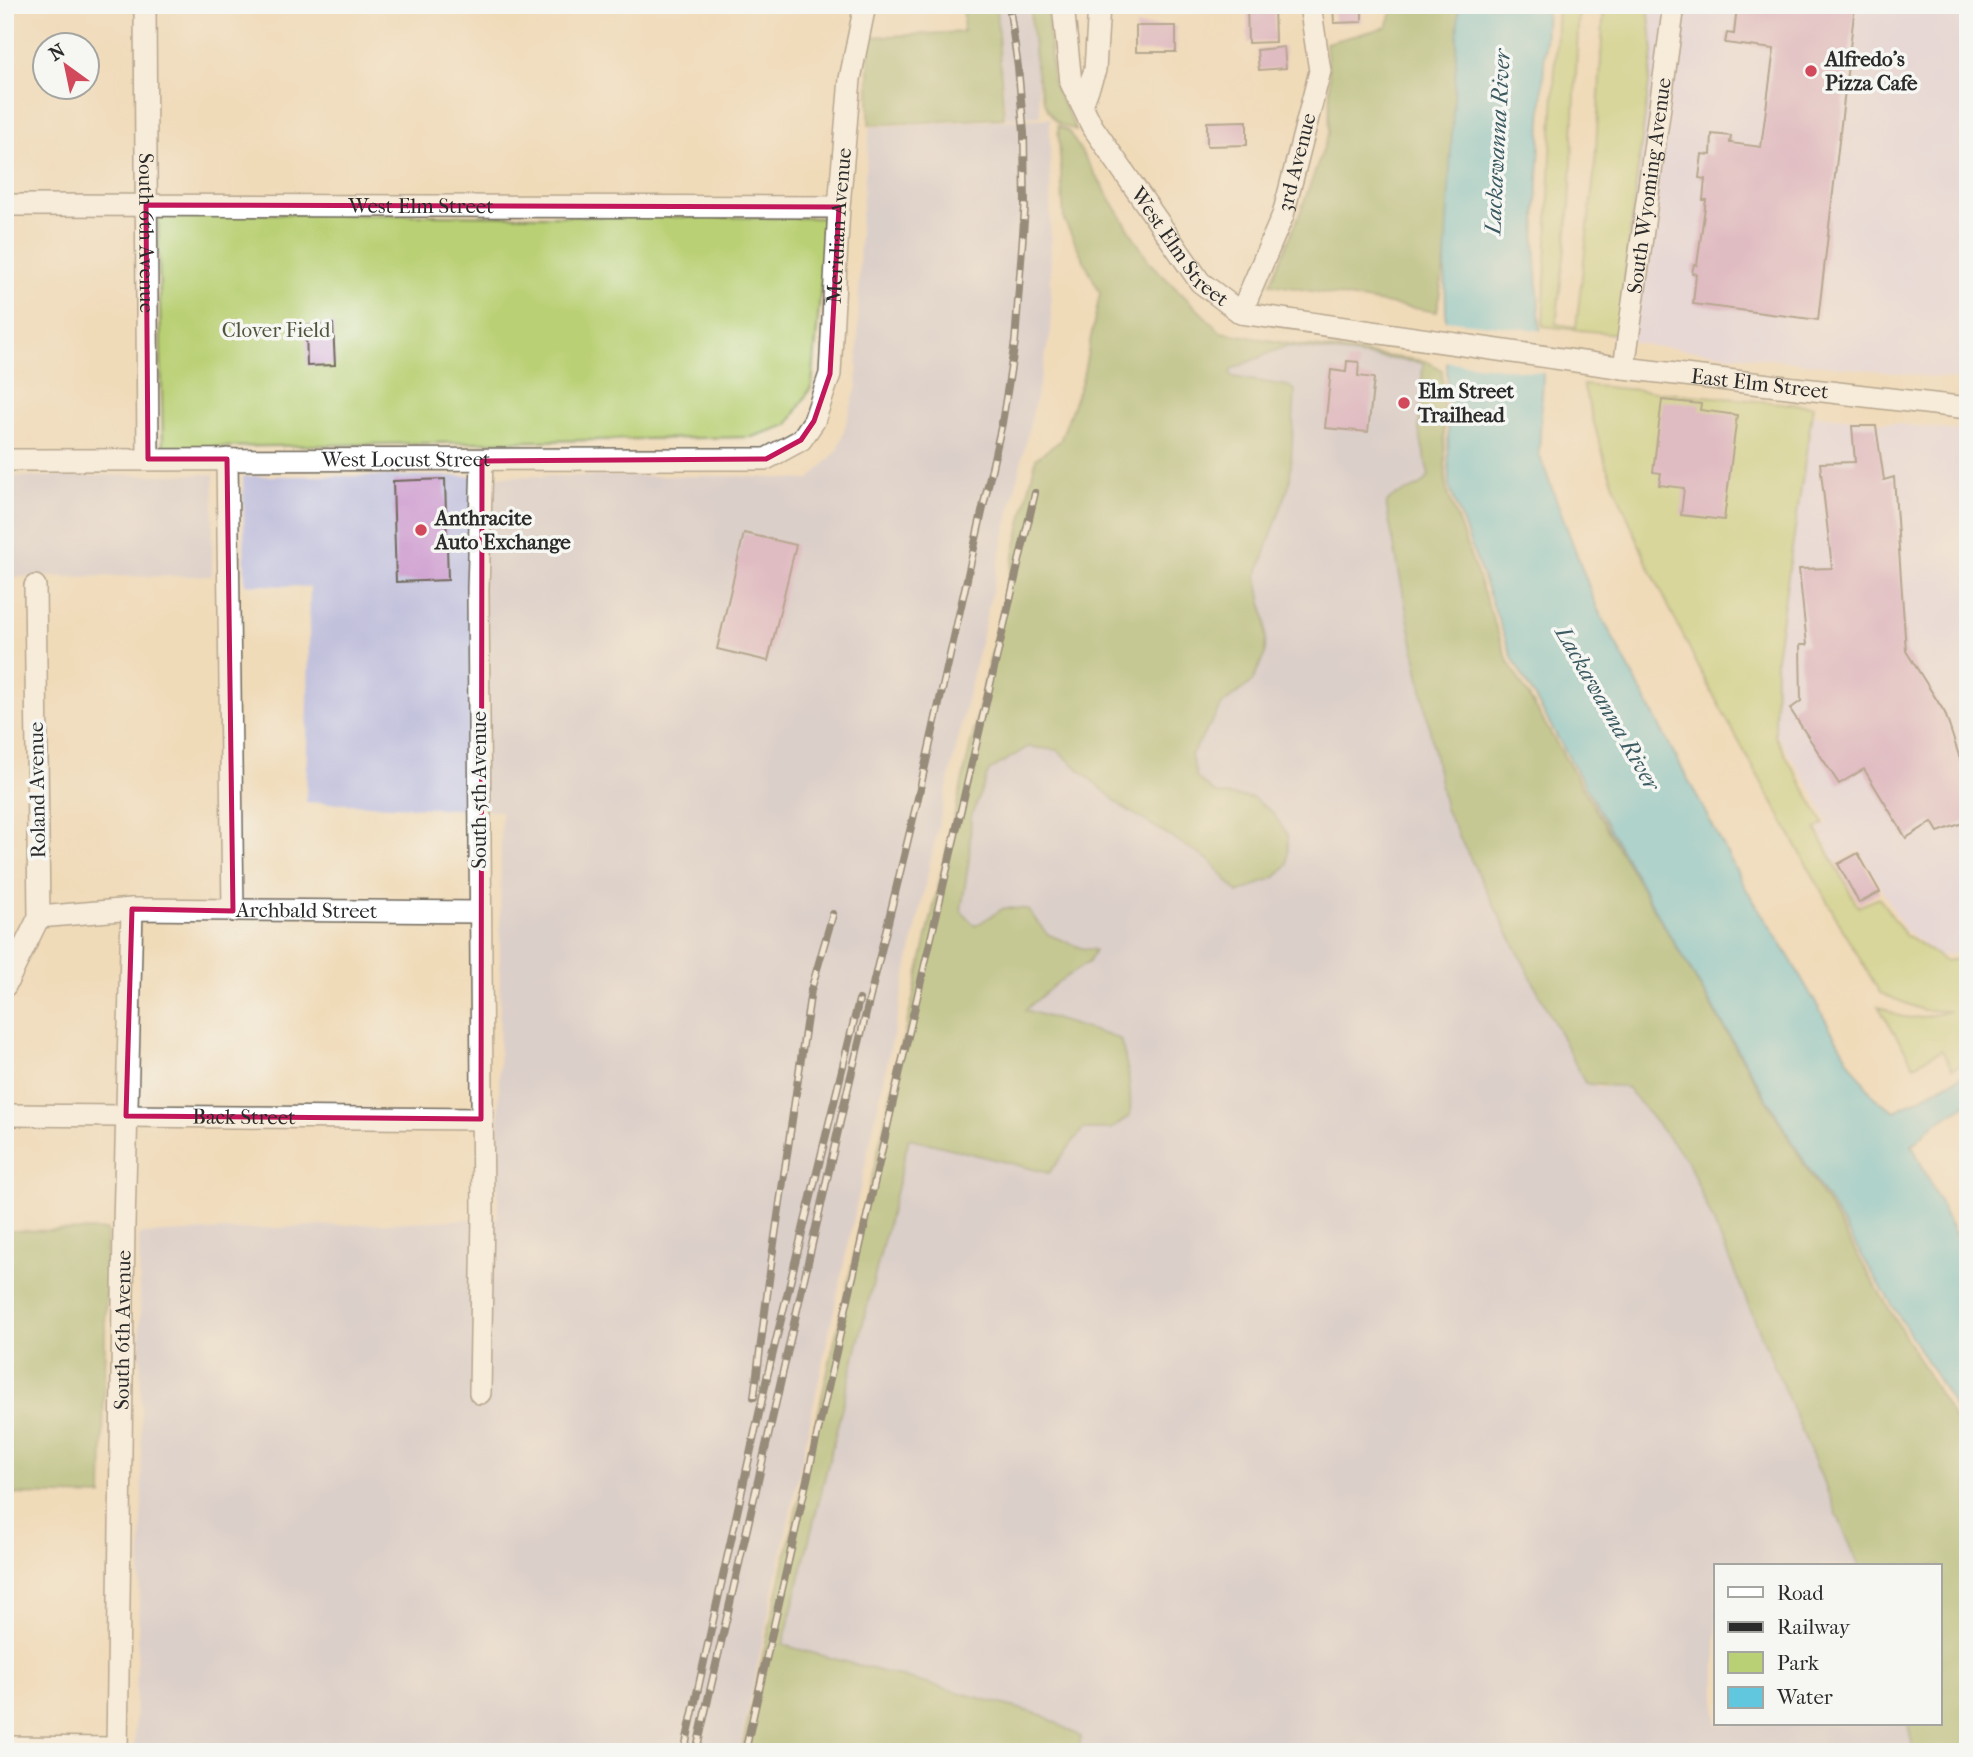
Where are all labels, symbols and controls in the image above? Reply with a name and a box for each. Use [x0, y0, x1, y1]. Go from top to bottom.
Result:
north arrow [32, 32, 102, 102]
text: N [45, 39, 70, 66]
water label: Lackawanna River [1479, 47, 1516, 237]
place label: Alfredo's Pizza Cafe [1823, 47, 1918, 95]
marker: Alfredo's Pizza Cafe [1803, 63, 1819, 79]
street label: South Wyoming Avenue [1622, 76, 1676, 295]
street label: 3rd Avenue [1272, 110, 1321, 214]
street label: Meridian Avenue [822, 147, 856, 304]
street label: South 6th Avenue [134, 153, 159, 313]
street label: West Elm Street [1125, 182, 1234, 312]
street label: West Elm Street [347, 194, 494, 218]
park label: Clover Field [222, 318, 331, 342]
street label: East Elm Street [1690, 364, 1830, 404]
place label: Elm Street Trailhead [1417, 379, 1515, 427]
marker: Elm Street Trailhead [1396, 395, 1412, 411]
street label: West Locust Street [320, 447, 491, 472]
place label: Anthracite Auto Exchange [433, 506, 571, 554]
marker: Anthracite Auto Exchange [413, 522, 429, 538]
water label: Lackawanna River [1548, 619, 1666, 797]
street label: South 5th Avenue [467, 711, 491, 869]
street label: Roland Avenue [24, 721, 50, 859]
street label: Archbald Street [235, 898, 378, 923]
street label: Back Street [192, 1105, 296, 1129]
street label: South 6th Avenue [110, 1250, 136, 1410]
legend [1714, 1564, 1941, 1726]
text: Road [1777, 1581, 1824, 1605]
text: Railway [1777, 1615, 1851, 1639]
text: Park [1777, 1651, 1819, 1675]
text: Water [1776, 1685, 1833, 1709]

